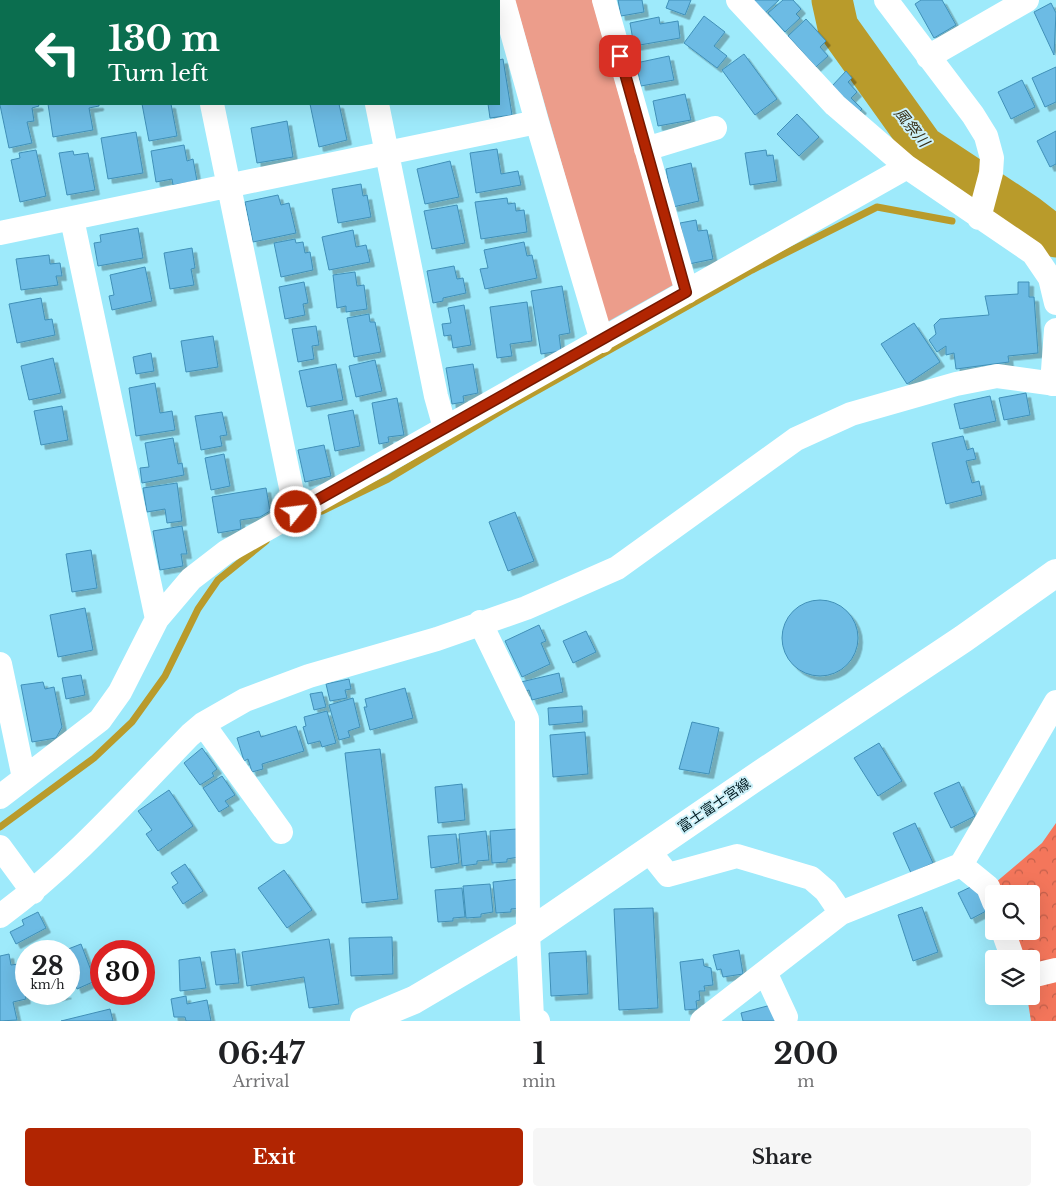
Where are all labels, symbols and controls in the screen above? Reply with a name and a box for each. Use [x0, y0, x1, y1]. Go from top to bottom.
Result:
text: 130 m [108, 17, 220, 60]
icon: left [25, 20, 90, 85]
pin [599, 35, 641, 77]
icon: arrive [606, 42, 634, 70]
text: Turn left [108, 60, 208, 87]
water label: 風祭川 [890, 104, 935, 152]
position arrow [269, 485, 321, 537]
street label: 富士富士宮線 [674, 774, 754, 836]
map controls [985, 885, 1040, 1005]
button: search [985, 885, 1040, 940]
speed limit sign: 30 [90, 940, 155, 1005]
button: layers [985, 950, 1040, 1005]
text: 28 [31, 951, 64, 982]
text: km/h [30, 977, 65, 992]
text: 06:47 [218, 1035, 304, 1072]
text: 1 [532, 1035, 546, 1072]
text: 200 [773, 1035, 838, 1072]
text: Arrival [233, 1071, 289, 1091]
text: min [522, 1071, 556, 1091]
text: m [797, 1071, 814, 1091]
button: Exit [25, 1128, 523, 1186]
button: Share [533, 1128, 1031, 1186]

